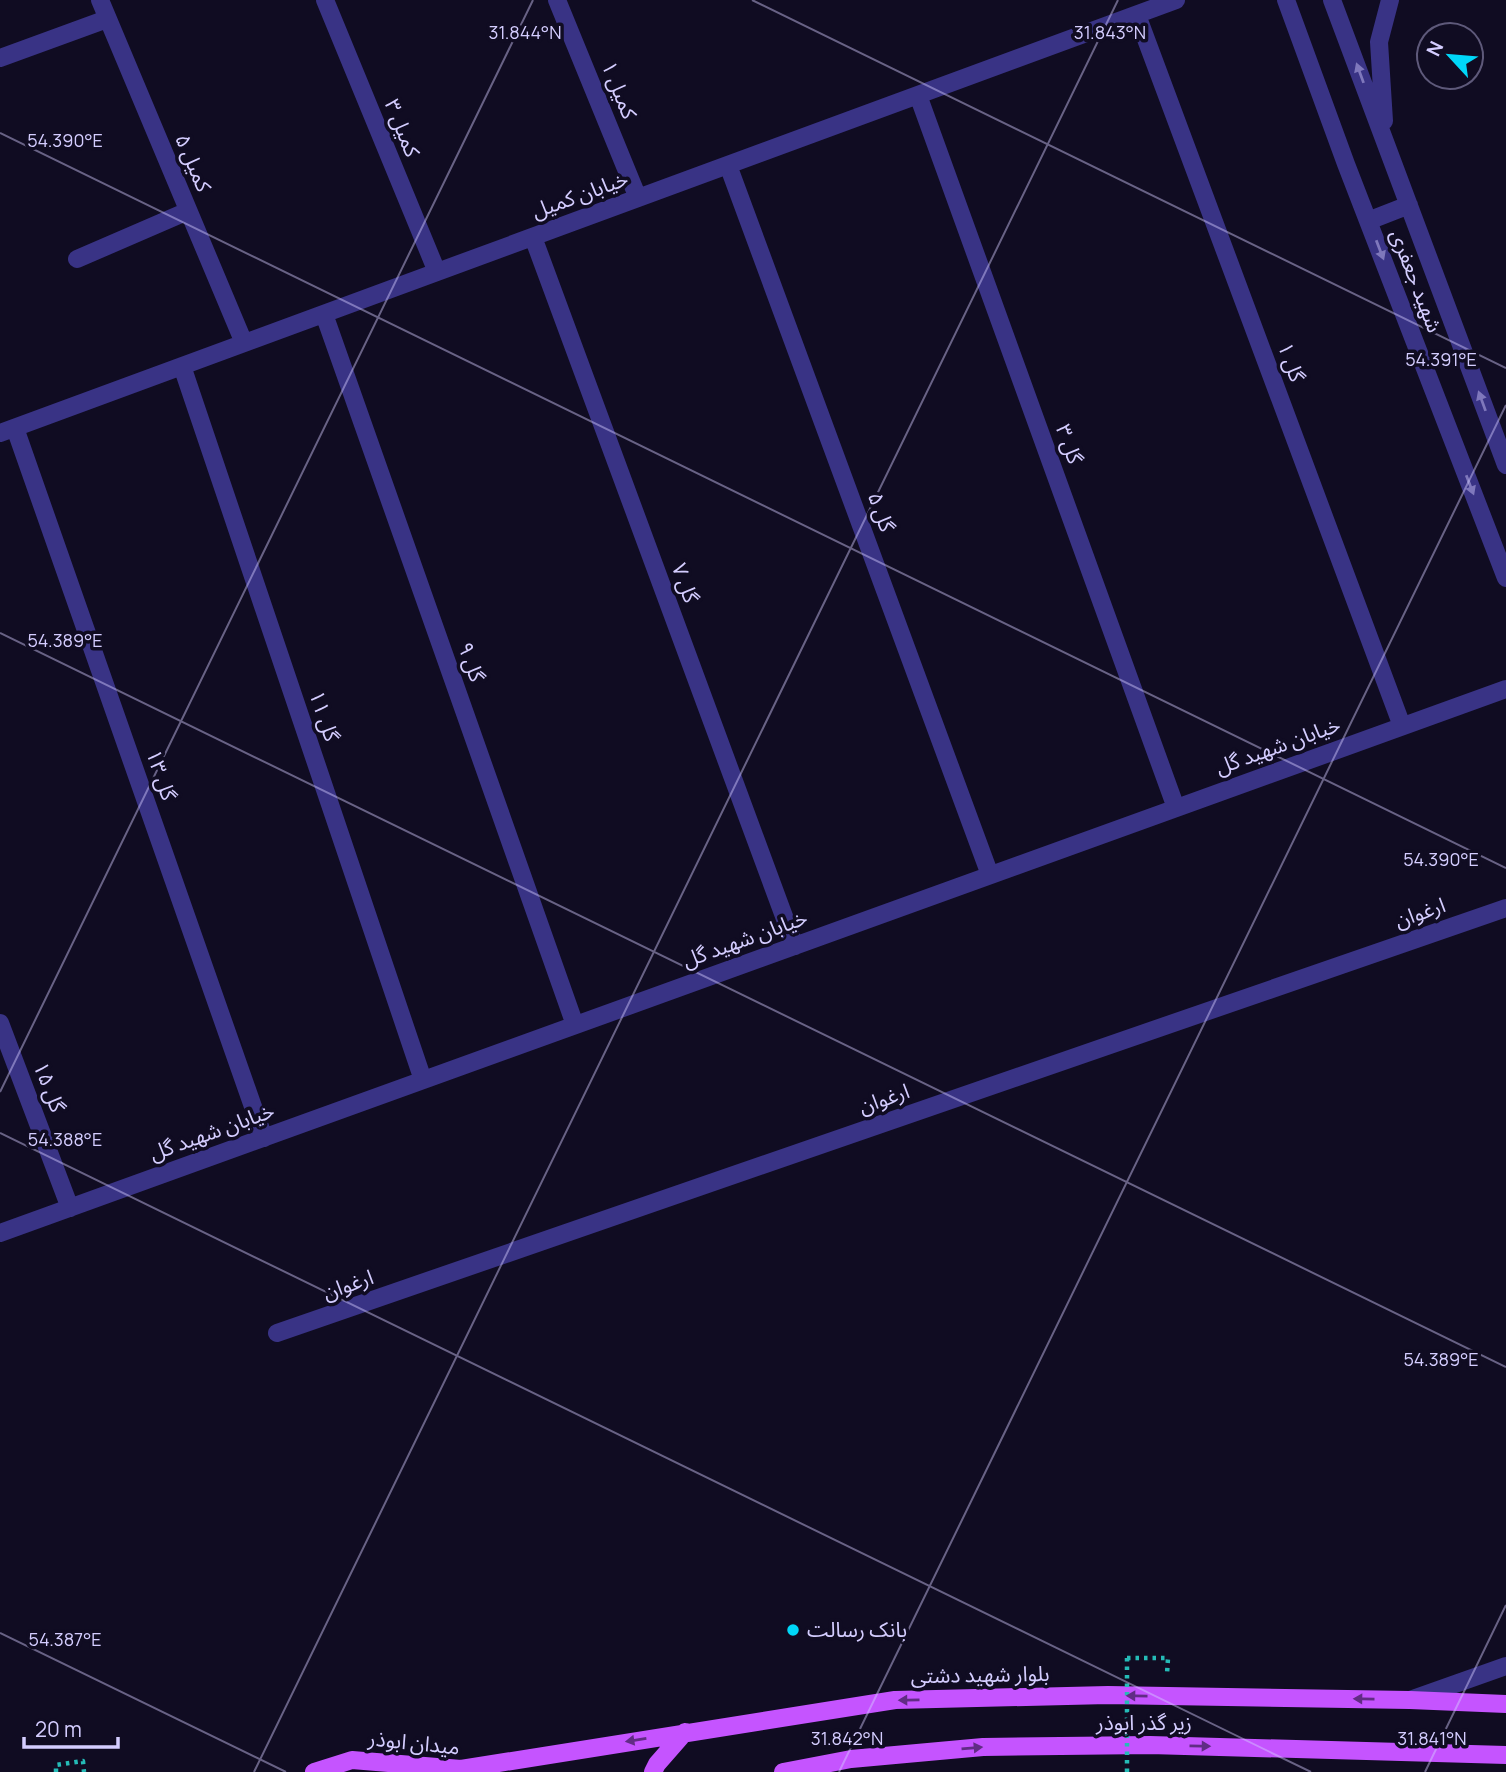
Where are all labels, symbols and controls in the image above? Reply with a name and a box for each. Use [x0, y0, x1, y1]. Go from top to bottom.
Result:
text: 31.844°N [488, 20, 562, 44]
text: 31.843°N [1074, 20, 1146, 44]
north arrow [1415, 21, 1485, 91]
text: N [1420, 37, 1449, 60]
street label: کمیل ۱ [596, 56, 644, 123]
one-way arrow [1354, 62, 1365, 83]
street label: کمیل ۳ [379, 94, 427, 161]
text: 54.390°E [27, 128, 103, 152]
street label: کمیل ۵ [169, 129, 219, 196]
street label: خیابان کمیل [528, 164, 632, 224]
street label: شهید جعفری [1384, 225, 1449, 336]
one-way arrow [1374, 240, 1385, 261]
street label: گل ۱ [1272, 338, 1312, 386]
text: 54.391°E [1405, 347, 1477, 371]
one-way arrow [1476, 390, 1487, 411]
street label: گل ۳ [1050, 420, 1090, 468]
one-way arrow [1465, 475, 1476, 496]
street label: گل ۵ [862, 488, 902, 536]
street label: گل ۷ [666, 559, 706, 607]
text: 54.389°E [27, 628, 103, 652]
street label: گل ۹ [452, 638, 492, 686]
street label: گل ۱۱ [303, 686, 347, 745]
street label: خیابان شهید گل [1211, 710, 1344, 781]
street label: گل ۱۳ [140, 745, 184, 804]
text: 54.390°E [1403, 847, 1479, 871]
street label: ارغوان [1391, 890, 1449, 934]
street label: خیابان شهید گل [678, 903, 811, 974]
street label: گل ۱۵ [28, 1057, 72, 1116]
street label: ارغوان [855, 1076, 913, 1120]
street label: خیابان شهید گل [145, 1096, 278, 1167]
text: 54.388°E [28, 1127, 102, 1151]
street label: ارغوان [319, 1262, 377, 1306]
text: 54.389°E [1403, 1347, 1479, 1371]
place label: بانک رسالت [807, 1615, 907, 1643]
marker: بانک رسالت [785, 1622, 801, 1638]
text: 54.387°E [28, 1627, 102, 1651]
street label: بلوار شهید دشتی [910, 1659, 1050, 1689]
one-way arrow [1126, 1690, 1148, 1701]
one-way arrow [1353, 1693, 1375, 1705]
one-way arrow [898, 1694, 920, 1706]
scale bar [24, 1706, 119, 1750]
street label: زیر گذر ابوذر [1095, 1708, 1192, 1736]
text: 20 m [35, 1715, 82, 1743]
street label: میدان ابوذر [366, 1723, 461, 1761]
text: 31.842°N [811, 1726, 883, 1750]
text: 31.841°N [1397, 1726, 1467, 1750]
one-way arrow [625, 1735, 647, 1746]
one-way arrow [1189, 1740, 1211, 1751]
one-way arrow [962, 1742, 984, 1753]

